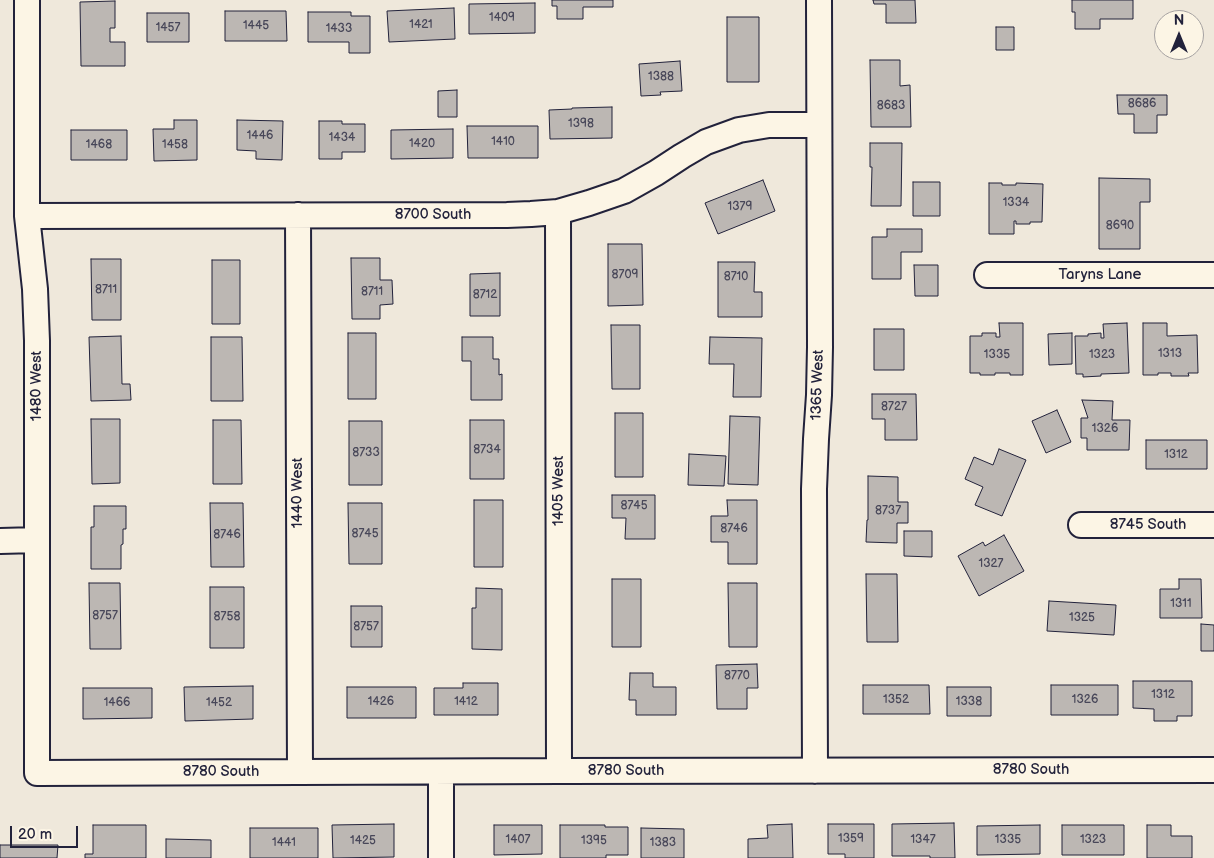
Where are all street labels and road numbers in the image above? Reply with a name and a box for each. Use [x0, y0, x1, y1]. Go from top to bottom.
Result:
street label: 8700 South [395, 206, 471, 224]
street label: Taryns Lane [1059, 266, 1141, 284]
street label: 1365 West [808, 349, 828, 421]
street label: 1480 West [28, 351, 46, 421]
street label: 1405 West [550, 456, 568, 526]
street label: 1440 West [289, 458, 307, 528]
street label: 8745 South [1110, 516, 1186, 534]
street label: 8780 South [993, 761, 1069, 779]
street label: 8780 South [588, 762, 664, 780]
street label: 8780 South [183, 763, 259, 781]

